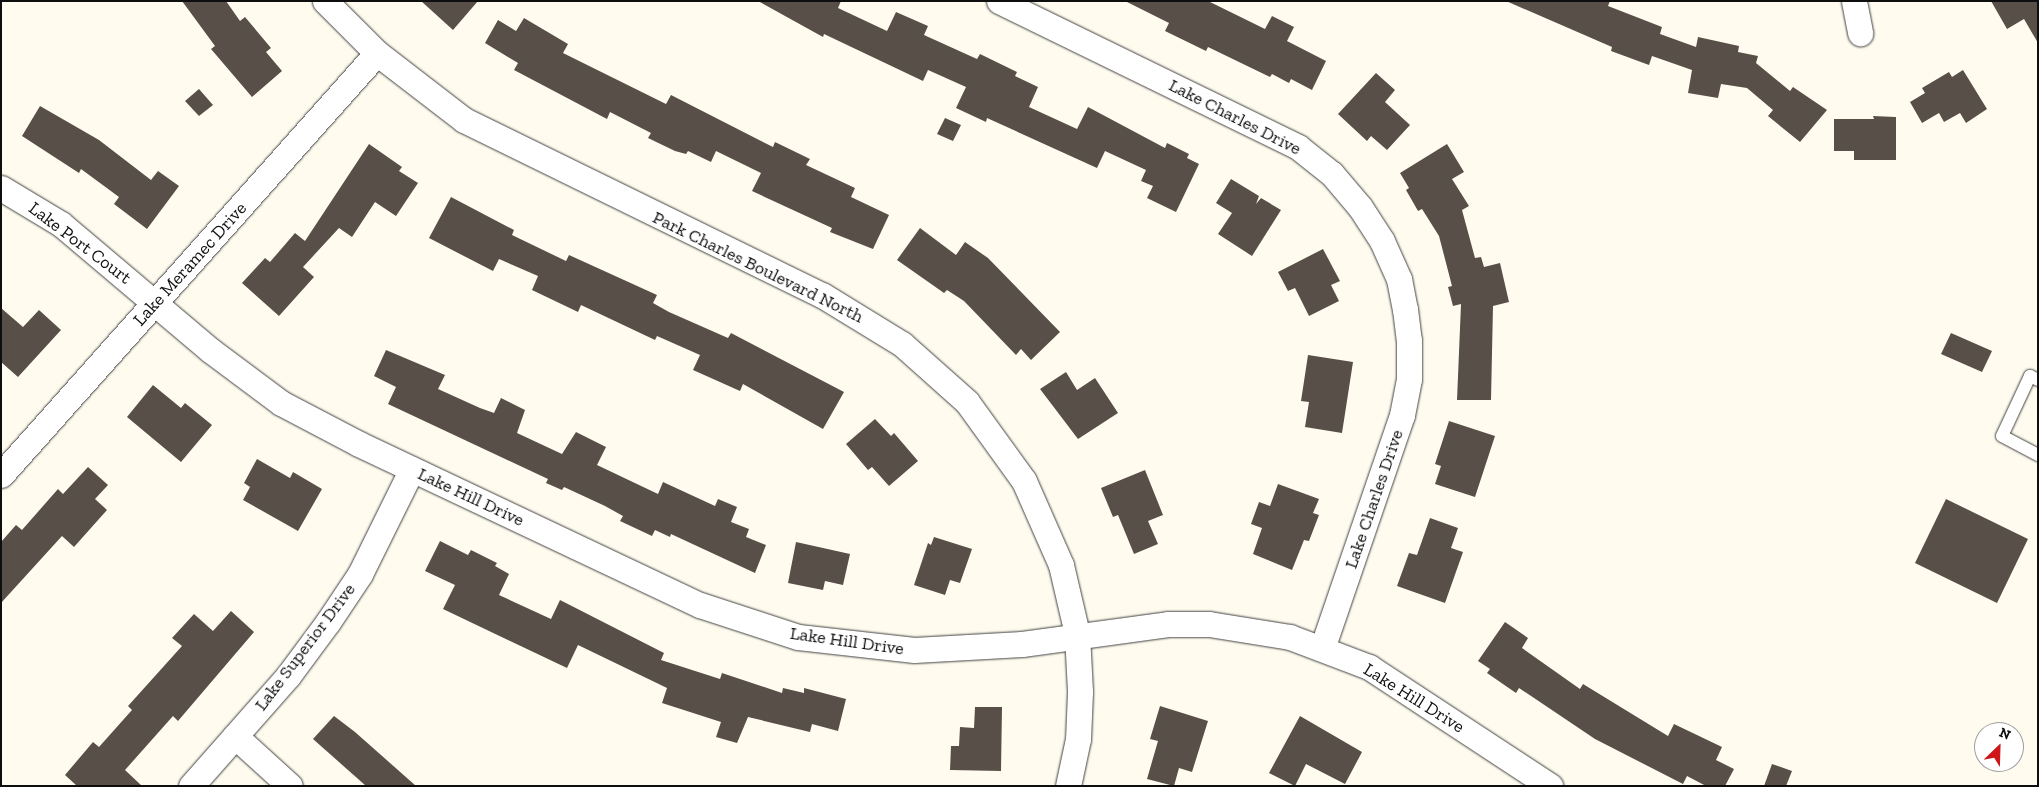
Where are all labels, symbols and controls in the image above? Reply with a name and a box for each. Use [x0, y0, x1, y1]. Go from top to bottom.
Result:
street label: Lake Charles Drive [1165, 74, 1305, 160]
street label: Lake Port Court [24, 197, 136, 289]
street label: Lake Meramec Drive [129, 198, 251, 330]
street label: Park Charles Boulevard North [649, 206, 867, 328]
street label: Lake Charles Drive [1340, 427, 1408, 571]
street label: Lake Hill Drive [414, 463, 528, 531]
street label: Lake Superior Drive [250, 579, 360, 715]
street label: Lake Hill Drive [789, 622, 905, 660]
street label: Lake Hill Drive [1360, 658, 1468, 738]
north arrow [1974, 722, 2024, 772]
text: N [1997, 724, 2013, 744]

